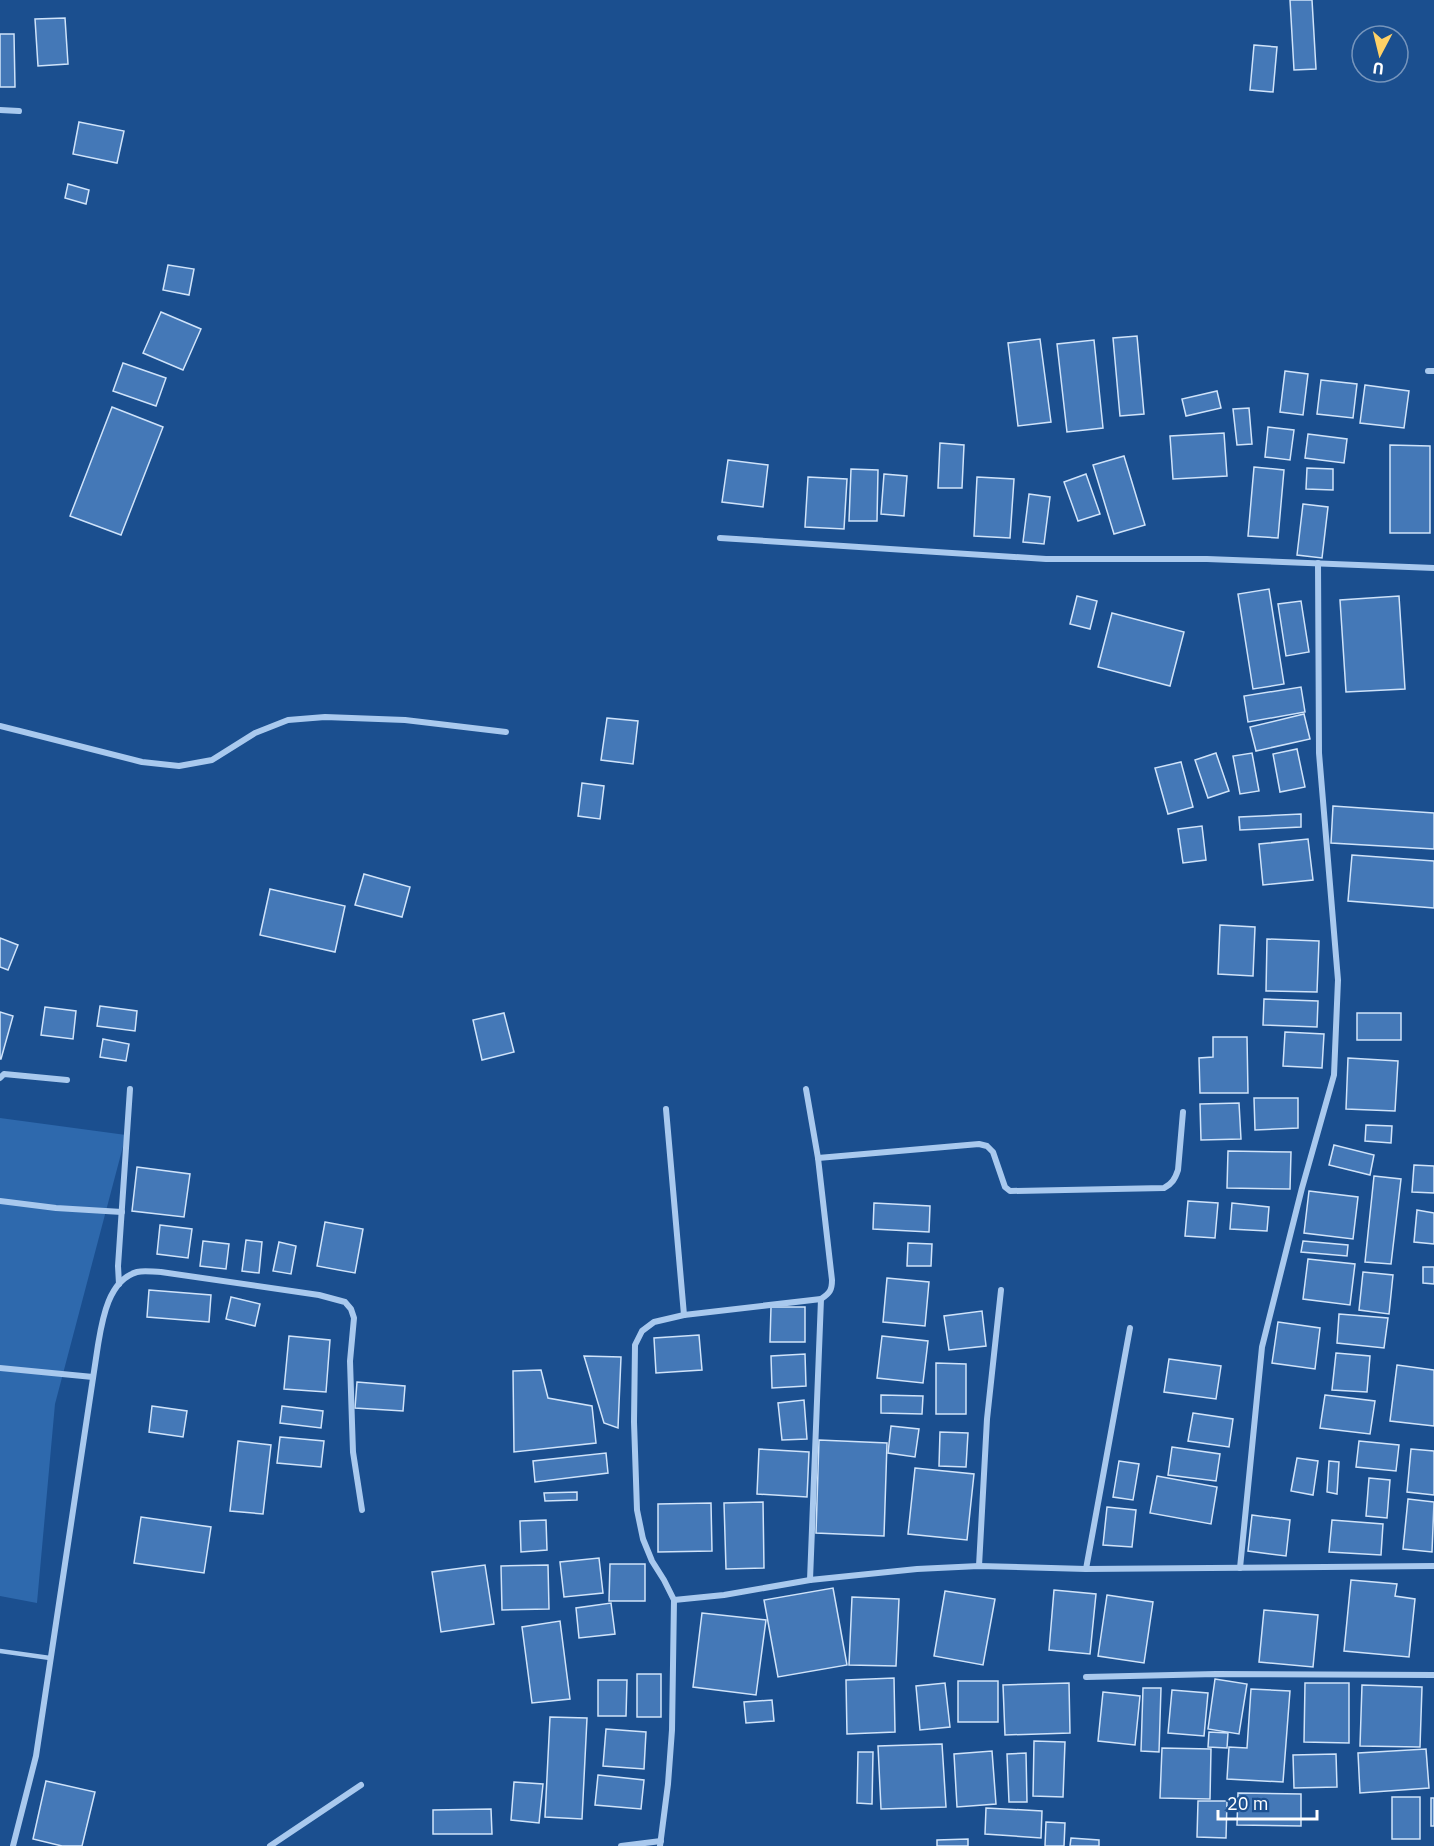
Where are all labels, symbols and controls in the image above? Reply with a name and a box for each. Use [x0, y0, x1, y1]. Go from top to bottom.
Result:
north arrow [1350, 24, 1410, 84]
text: U [1371, 58, 1385, 79]
scale bar [1218, 1783, 1317, 1821]
text: 20 m [1227, 1792, 1269, 1815]

